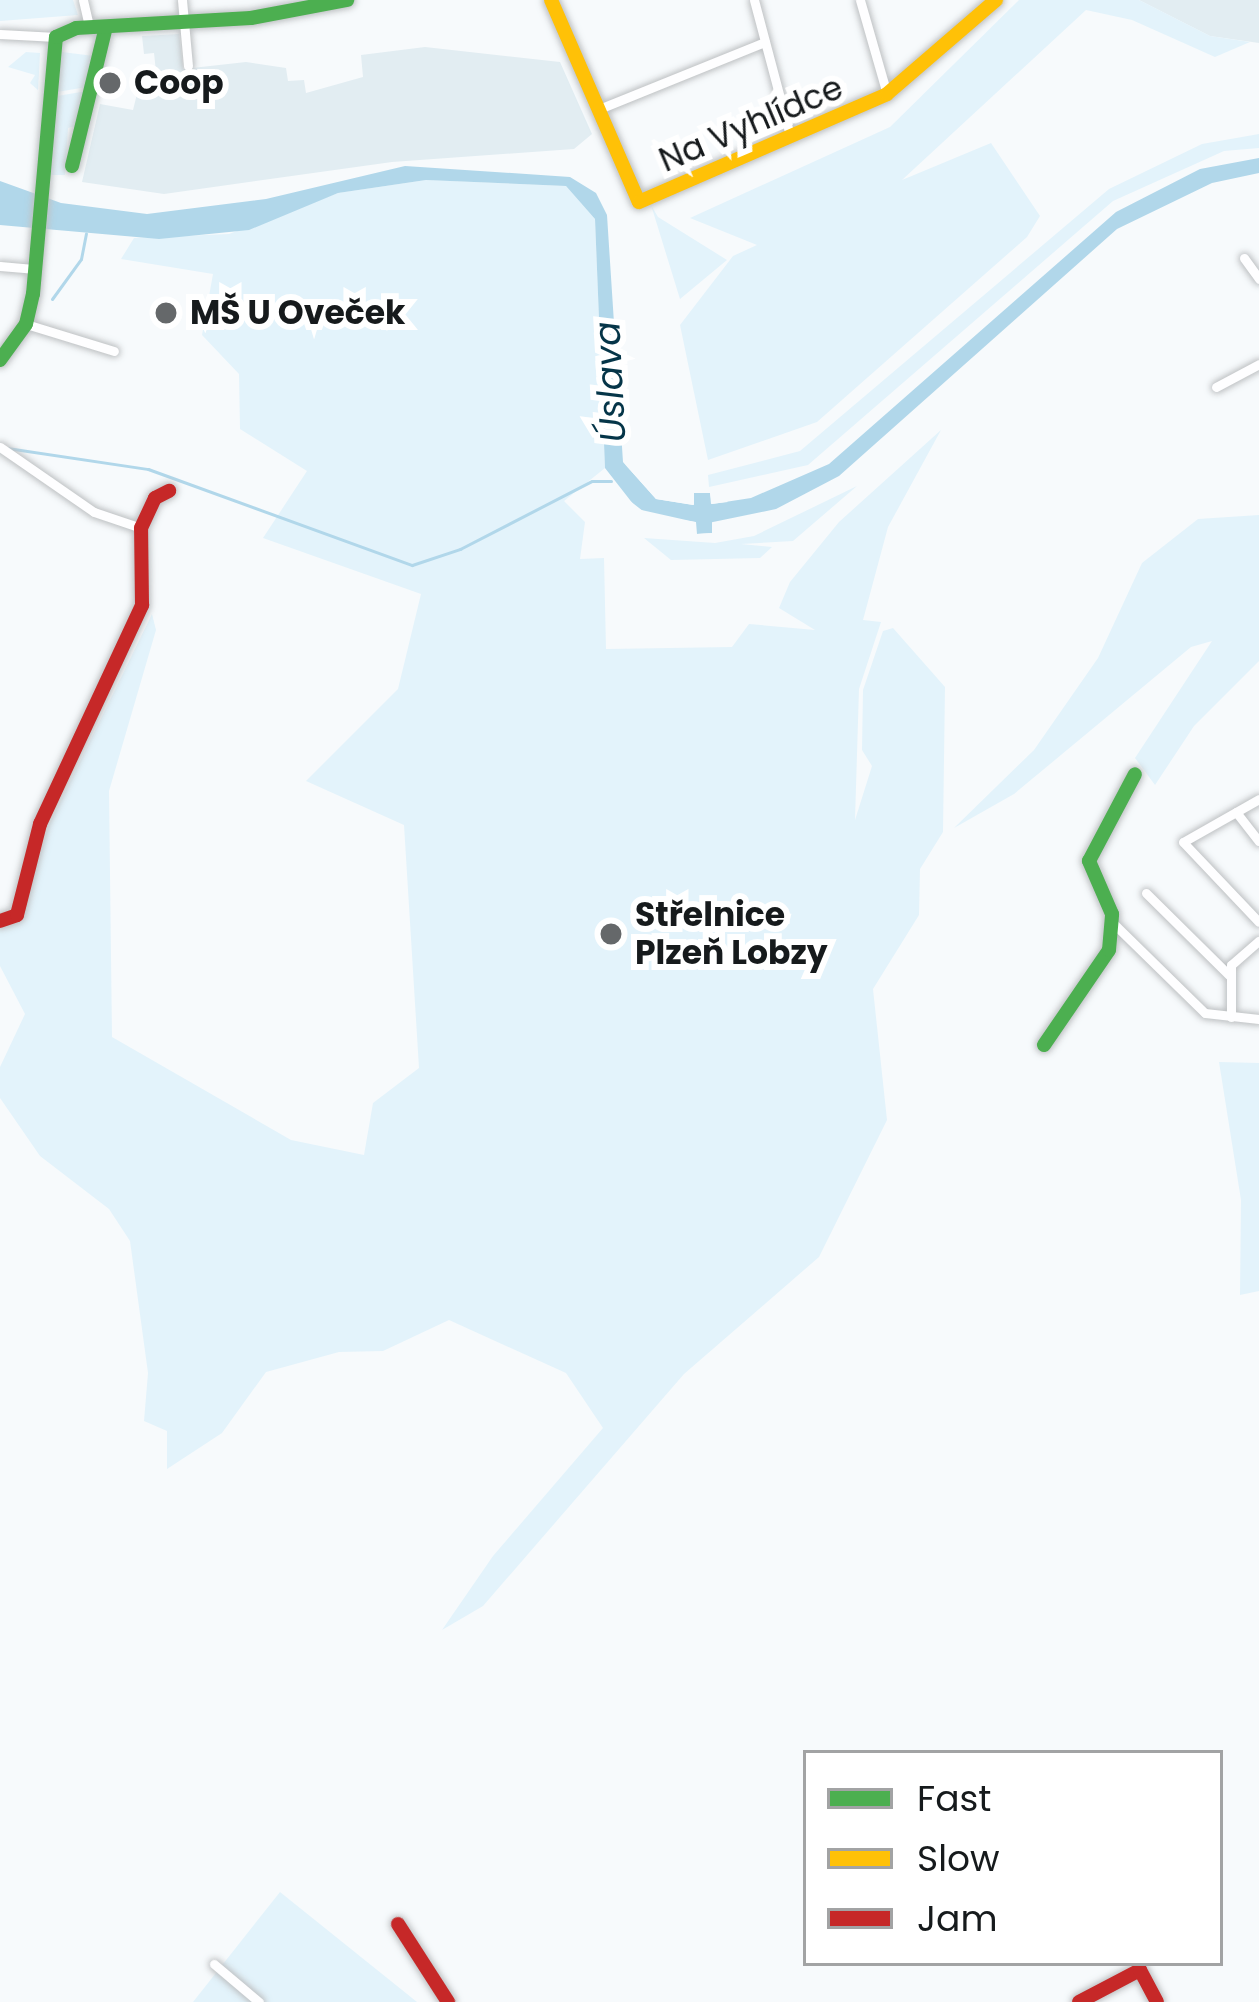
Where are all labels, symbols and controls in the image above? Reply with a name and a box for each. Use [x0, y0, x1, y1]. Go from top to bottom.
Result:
place label: Coop [134, 63, 224, 103]
street label: Na Vyhlídce [653, 68, 849, 180]
marker: Coop [97, 70, 123, 96]
place label: MŠ U Oveček [190, 293, 405, 333]
marker: MŠ U Oveček [153, 300, 179, 326]
water label: Úslava [585, 321, 635, 443]
place label: Střelnice Plzeň Lobzy [635, 895, 828, 973]
marker: Střelnice Plzeň Lobzy [598, 921, 624, 947]
legend [803, 1750, 1223, 1966]
text: Fast [917, 1773, 991, 1824]
text: Slow [917, 1833, 1000, 1884]
text: Jam [917, 1893, 998, 1944]

